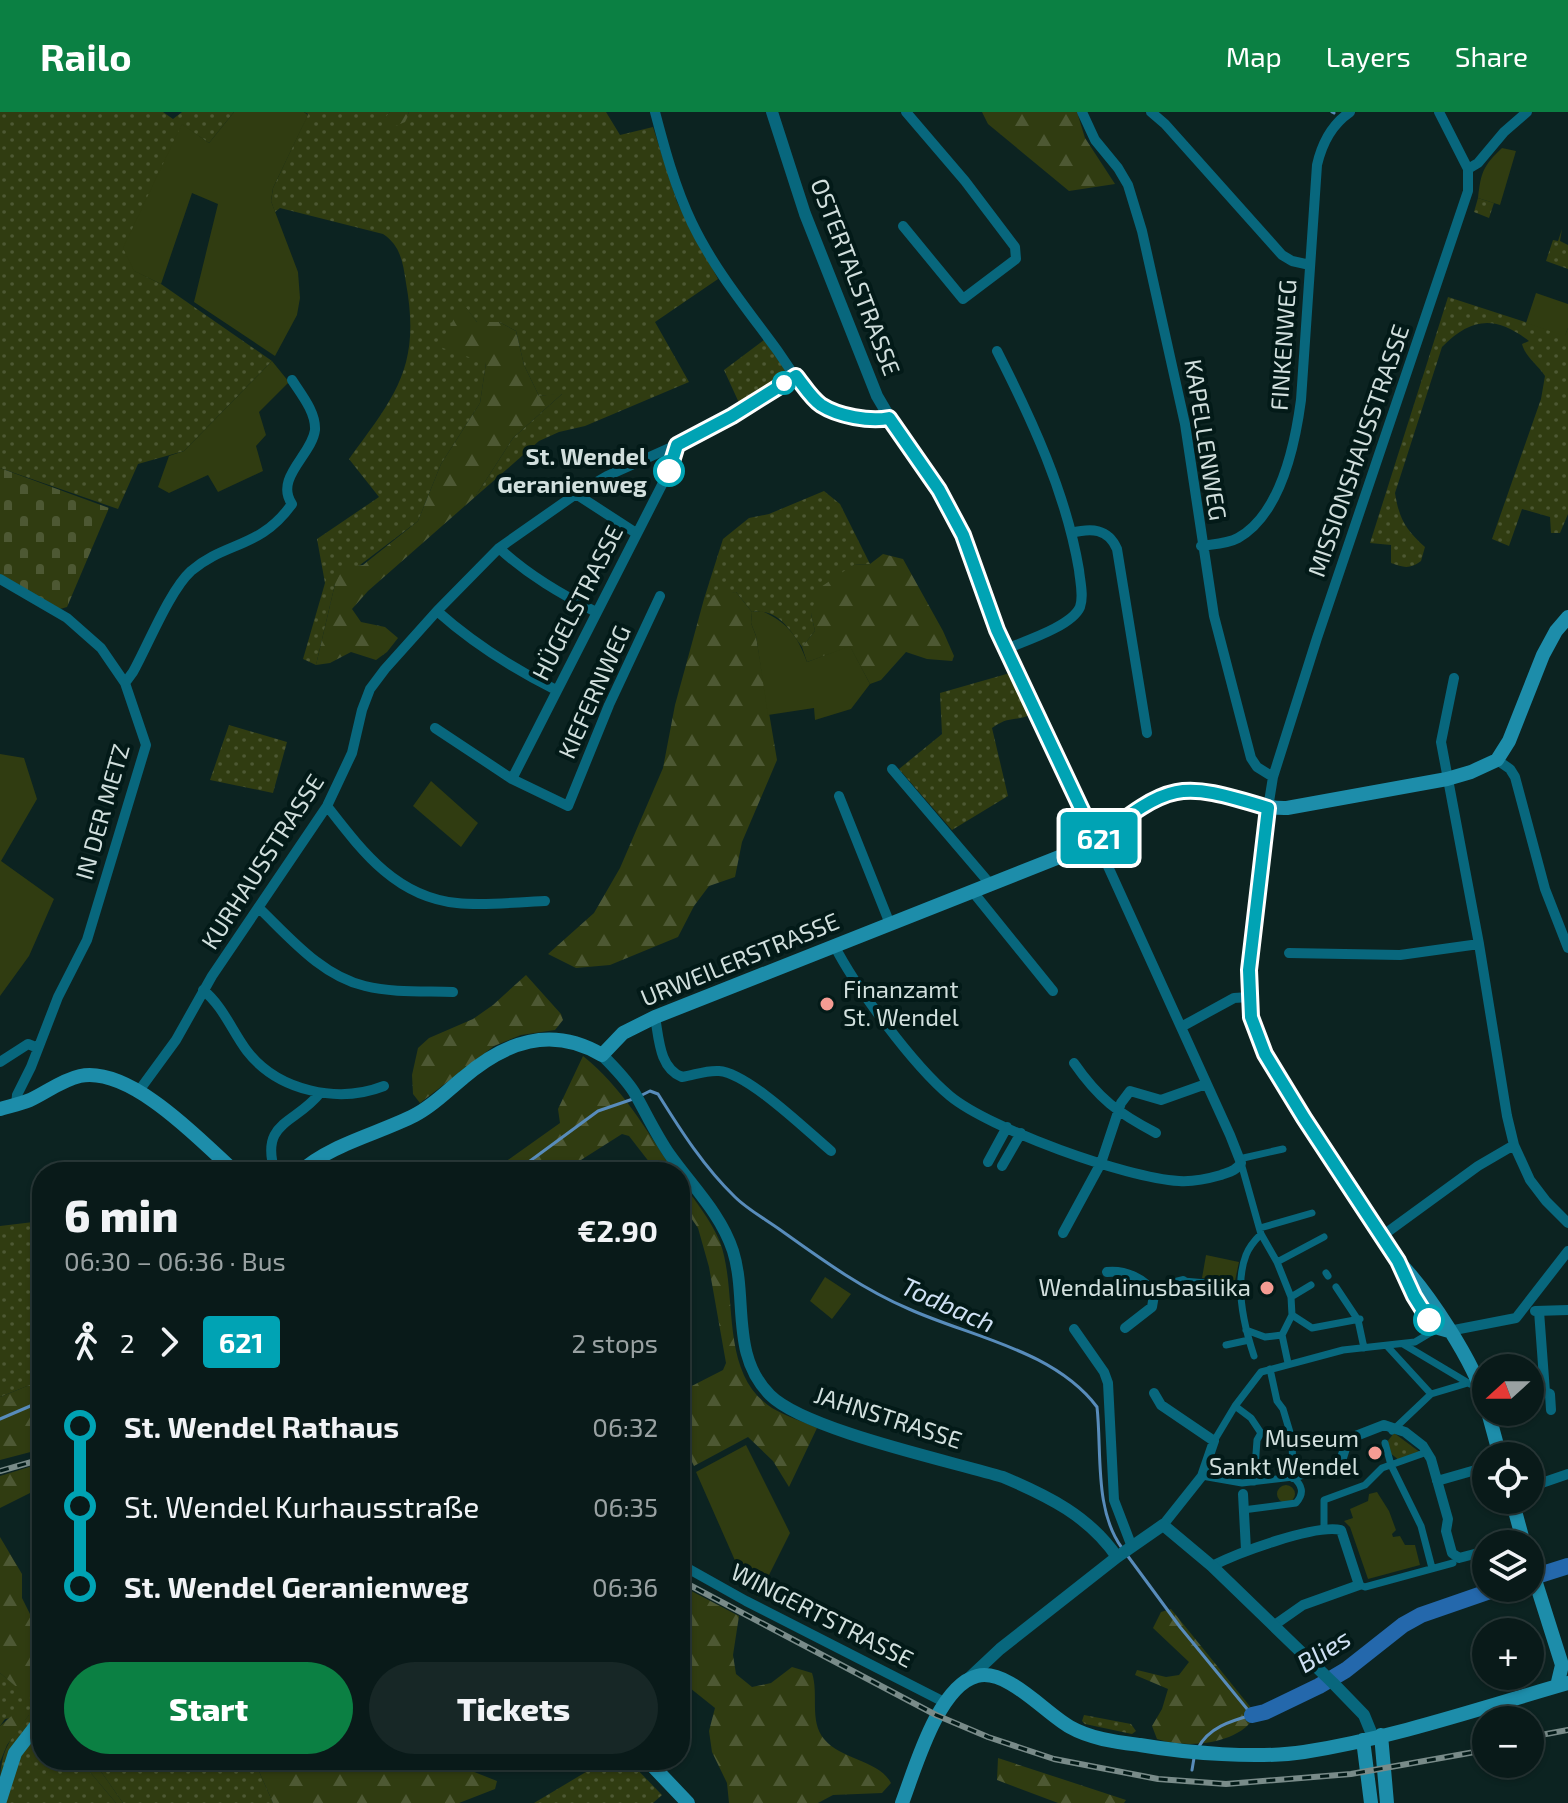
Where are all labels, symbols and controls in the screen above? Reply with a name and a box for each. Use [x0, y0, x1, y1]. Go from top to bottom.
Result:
text: Railo [40, 33, 132, 79]
text: Map [1226, 39, 1282, 73]
text: Layers [1326, 39, 1411, 73]
text: Share [1455, 39, 1528, 73]
street label: OSTERTALSTRASSE [805, 174, 907, 379]
street label: FINKENWEG [1263, 278, 1302, 412]
street label: MISSIONSHAUSSTRASSE [1301, 321, 1414, 580]
street label: KAPELLENWEG [1179, 357, 1234, 522]
unlabelled marker [773, 372, 795, 394]
place label: St. Wendel Geranienweg [497, 441, 647, 498]
marker: St. Wendel Geranienweg [654, 456, 684, 486]
street label: HÜGELSTRASSE [525, 520, 628, 685]
street label: KIEFERNWEG [551, 620, 636, 763]
street label: IN DER METZ [68, 740, 135, 883]
street label: KURHAUSSTRASSE [194, 768, 329, 954]
line badge: 621 [1053, 812, 1145, 864]
text: 621 [1077, 821, 1121, 855]
street label: URWEILERSTRASSE [636, 906, 843, 1012]
place label: Finanzamt St. Wendel [843, 974, 959, 1031]
marker: Finanzamt St. Wendel [818, 995, 836, 1013]
text: 6 min [64, 1188, 178, 1241]
text: €2.90 [577, 1212, 658, 1248]
text: 06:30 – 06:36 · Bus [64, 1245, 286, 1276]
water label: Todbach [897, 1269, 1000, 1338]
place label: Wendalinusbasilika [1039, 1272, 1251, 1301]
marker: Wendalinusbasilika [1258, 1279, 1276, 1297]
unlabelled marker [1414, 1305, 1444, 1335]
icon: walk [64, 1320, 108, 1364]
icon: forward [147, 1320, 191, 1364]
text: 621 [219, 1325, 264, 1359]
text: 2 [120, 1327, 135, 1358]
text: 2 stops [571, 1327, 658, 1358]
north arrow [1472, 1354, 1544, 1426]
map controls [1472, 1354, 1544, 1778]
street label: JAHNSTRASSE [811, 1379, 966, 1454]
text: St. Wendel Rathaus [124, 1408, 399, 1444]
text: 06:32 [592, 1411, 658, 1442]
place label: Museum Sankt Wendel [1209, 1423, 1359, 1480]
button: locate [1472, 1442, 1544, 1514]
marker: Museum Sankt Wendel [1366, 1444, 1384, 1462]
text: St. Wendel Kurhausstraße [124, 1488, 479, 1524]
text: 06:35 [593, 1491, 658, 1522]
button: layers [1472, 1530, 1544, 1602]
street label: WINGERTSTRASSE [727, 1556, 919, 1673]
text: St. Wendel Geranienweg [124, 1568, 469, 1604]
text: 06:36 [592, 1571, 658, 1602]
button: + [1472, 1618, 1544, 1690]
water label: Blies [1291, 1621, 1356, 1678]
button: Start [64, 1662, 353, 1754]
button: Tickets [369, 1662, 658, 1754]
button: − [1472, 1706, 1544, 1778]

